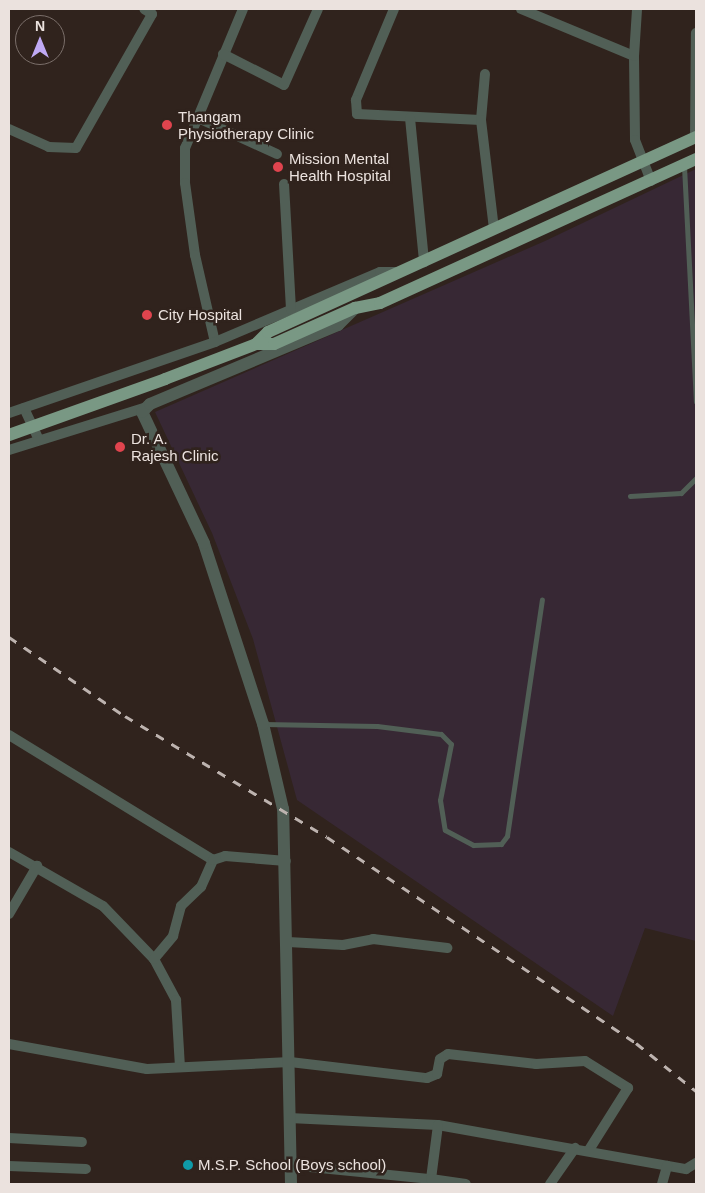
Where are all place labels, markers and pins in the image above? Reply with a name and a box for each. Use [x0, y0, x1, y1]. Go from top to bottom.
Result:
place label: Thangam Physiotherapy Clinic [178, 107, 314, 142]
marker: Thangam Physiotherapy Clinic [160, 118, 174, 132]
place label: Mission Mental Health Hospital [289, 149, 391, 184]
marker: Mission Mental Health Hospital [271, 160, 285, 174]
place label: City Hospital [158, 306, 242, 324]
marker: City Hospital [140, 308, 154, 322]
place label: Dr. A. Rajesh Clinic [131, 429, 219, 464]
marker: Dr. A. Rajesh Clinic [113, 440, 127, 454]
place label: M.S.P. School (Boys school) [198, 1156, 386, 1174]
marker: M.S.P. School (Boys school) [182, 1159, 194, 1171]

